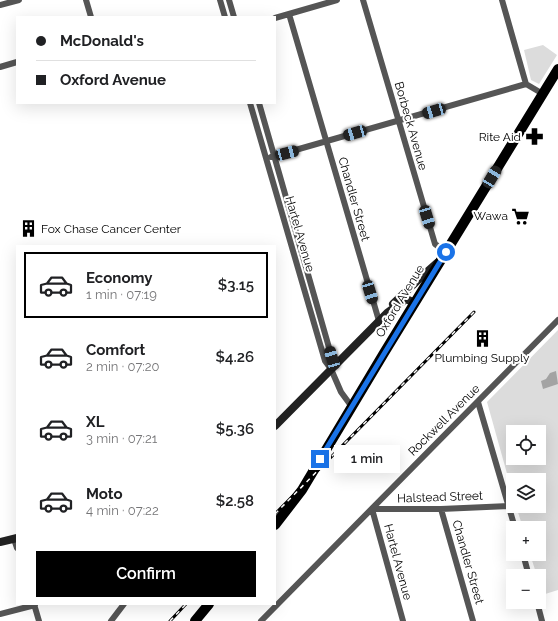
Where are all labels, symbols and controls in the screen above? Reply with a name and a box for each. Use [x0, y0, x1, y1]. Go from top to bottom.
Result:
text: McDonald's [60, 32, 144, 50]
text: Oxford Avenue [60, 71, 166, 89]
street label: Borbeck Avenue [392, 80, 430, 172]
car [421, 102, 447, 120]
car [342, 124, 368, 142]
pharmacy icon: Rite Aid [524, 127, 544, 147]
place label: Rite Aid [479, 130, 521, 144]
car [274, 144, 300, 162]
street label: Chandler Street [335, 155, 373, 243]
car [481, 164, 503, 190]
street label: Hartel Avenue [282, 194, 318, 274]
car [418, 204, 436, 230]
supermarket icon: Wawa [511, 206, 531, 226]
place label: Wawa [474, 209, 508, 223]
building icon: Fox Chase Cancer Center [18, 219, 38, 239]
place label: Fox Chase Cancer Center [41, 222, 182, 236]
route start [437, 243, 455, 261]
street label: Oxford Avenue [373, 262, 427, 340]
icon: car [38, 267, 74, 303]
text: Economy [86, 269, 153, 287]
text: $3.15 [218, 276, 254, 294]
car [361, 279, 379, 305]
text: 1 min · 07:19 [86, 287, 157, 302]
building icon: Plumbing Supply [472, 329, 492, 349]
icon: car [38, 339, 74, 375]
text: Comfort [86, 341, 145, 359]
car [323, 345, 341, 371]
text: $4.26 [216, 348, 254, 366]
place label: Plumbing Supply [434, 351, 530, 365]
text: 2 min · 07:20 [86, 359, 160, 374]
street label: Rockwell Avenue [405, 381, 483, 459]
icon: car [38, 411, 74, 447]
text: XL [86, 413, 104, 431]
text: $5.36 [216, 420, 254, 438]
map controls [506, 425, 546, 609]
button: locate [506, 425, 546, 465]
text: 3 min · 07:21 [86, 431, 157, 446]
callout: 1 min [334, 445, 400, 473]
route end [311, 450, 329, 468]
text: 1 min [351, 451, 383, 466]
button: layers [506, 473, 546, 513]
icon: car [38, 483, 74, 519]
text: Moto [86, 485, 123, 503]
street label: Halstead Street [397, 489, 483, 505]
text: $2.58 [216, 492, 254, 510]
text: 4 min · 07:22 [86, 503, 159, 518]
street label: Chandler Street [449, 518, 487, 606]
button: + [506, 521, 546, 561]
street label: Hartel Avenue [381, 522, 415, 602]
button: Confirm [36, 551, 256, 597]
button: − [506, 569, 546, 609]

